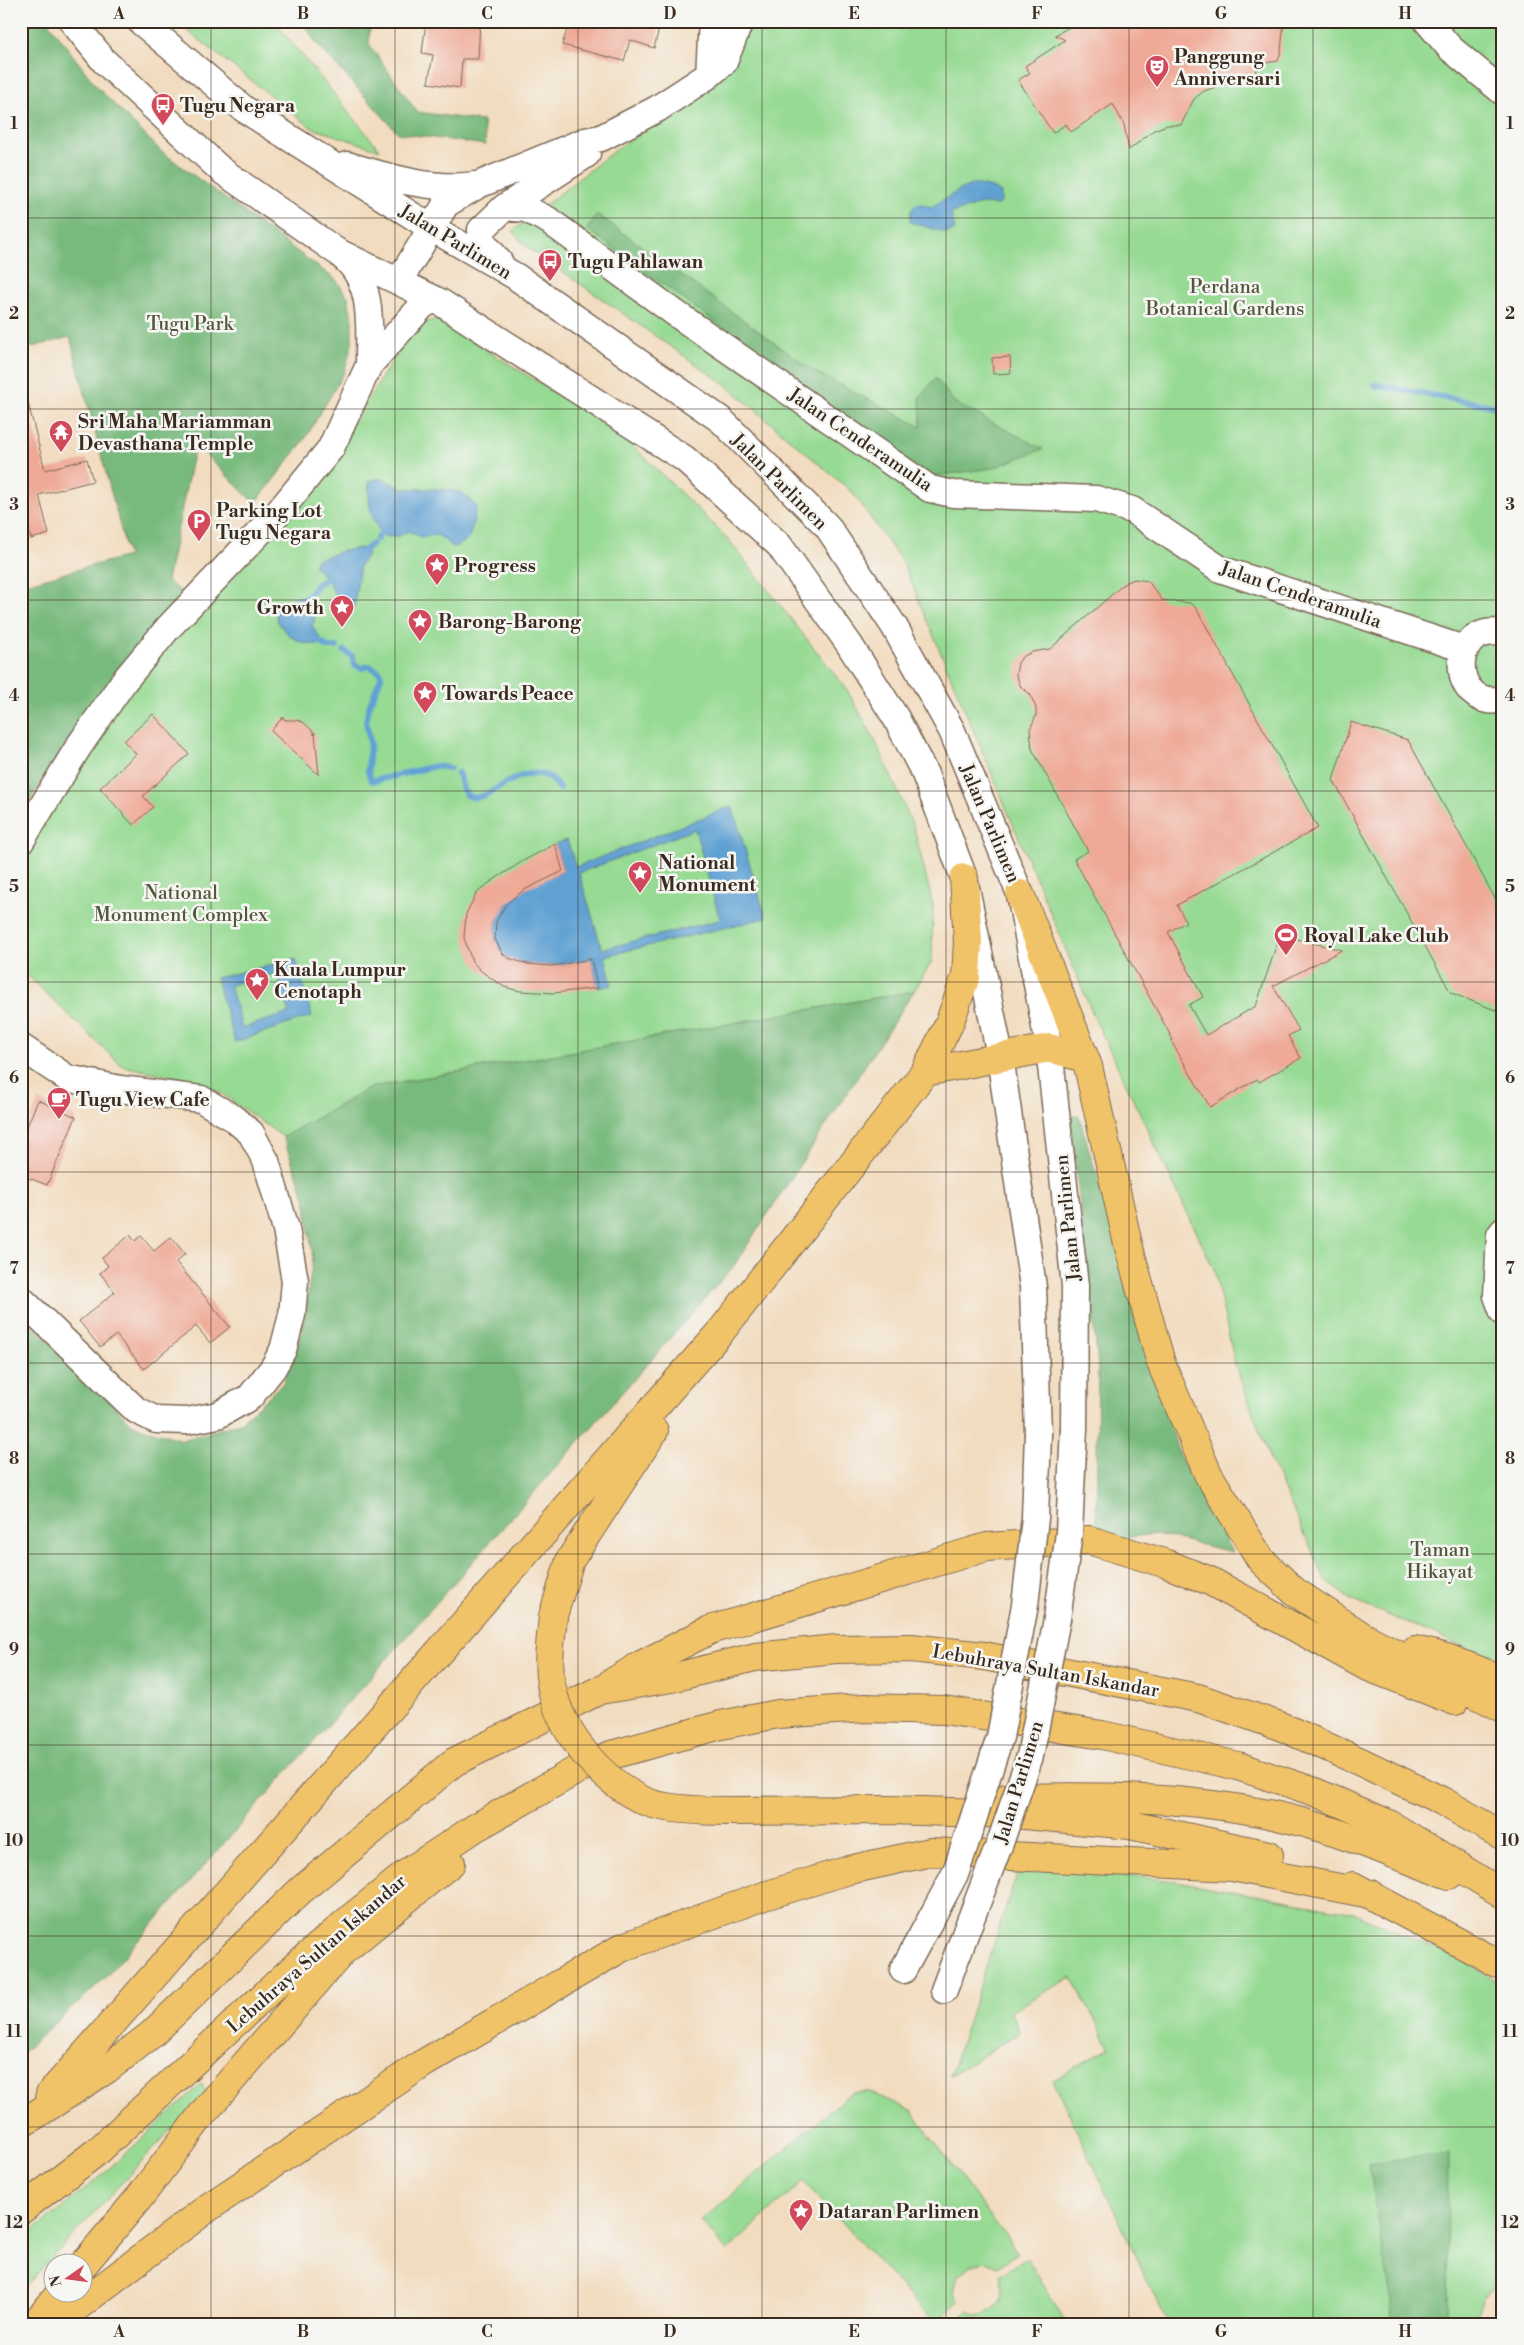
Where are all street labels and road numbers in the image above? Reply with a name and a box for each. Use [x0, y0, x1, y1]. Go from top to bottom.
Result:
street label: Jalan Parlimen [394, 198, 516, 285]
street label: Jalan Cenderamulia [783, 382, 938, 497]
street label: Jalan Parlimen [725, 428, 833, 535]
street label: Jalan Cenderamulia [1216, 556, 1385, 634]
street label: Jalan Parlimen [954, 759, 1026, 887]
street label: Jalan Parlimen [1049, 1153, 1087, 1283]
street label: Lebuhraya Sultan Iskandar [930, 1639, 1161, 1703]
street label: Jalan Parlimen [989, 1718, 1049, 1848]
street label: Lebuhraya Sultan Iskandar [222, 1869, 411, 2038]

